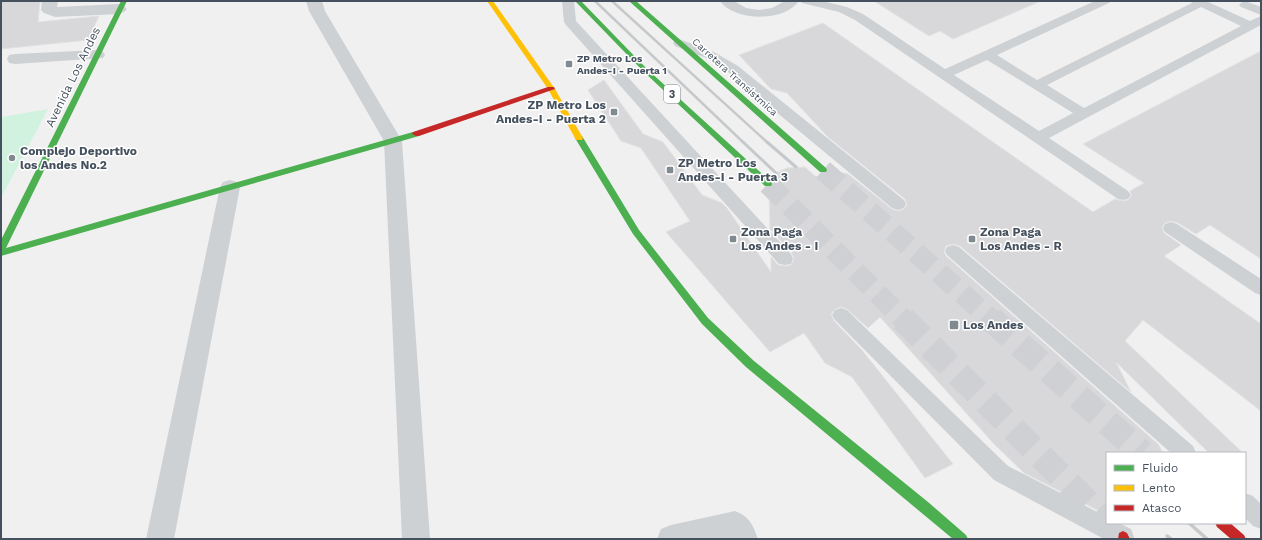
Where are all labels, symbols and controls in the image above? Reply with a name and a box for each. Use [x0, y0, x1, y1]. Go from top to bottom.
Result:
street label: Avenida Los Andes [43, 25, 103, 129]
street label: Carretera Transístmica [690, 36, 780, 118]
place label: ZP Metro Los Andes-I - Puerta 1 [577, 53, 667, 76]
marker: ZP Metro Los Andes-I - Puerta 1 [564, 59, 574, 69]
road number: 3 [664, 85, 680, 103]
place label: ZP Metro Los Andes-I - Puerta 2 [496, 98, 607, 126]
marker: ZP Metro Los Andes-I - Puerta 2 [609, 107, 619, 117]
place label: Complejo Deportivo los Andes No.2 [20, 144, 137, 172]
marker: Complejo Deportivo los Andes No.2 [7, 153, 17, 163]
place label: ZP Metro Los Andes-I - Puerta 3 [678, 156, 788, 184]
marker: ZP Metro Los Andes-I - Puerta 3 [665, 165, 675, 175]
place label: Zona Paga Los Andes - I [741, 225, 818, 253]
place label: Zona Paga Los Andes - R [980, 225, 1063, 253]
marker: Zona Paga Los Andes - I [728, 234, 738, 244]
marker: Zona Paga Los Andes - R [967, 234, 977, 244]
place label: Los Andes [963, 318, 1024, 332]
marker: Los Andes [948, 319, 960, 331]
legend [1106, 452, 1246, 524]
text: Fluido [1142, 461, 1178, 475]
text: Lento [1142, 481, 1176, 495]
text: Atasco [1142, 501, 1182, 515]

